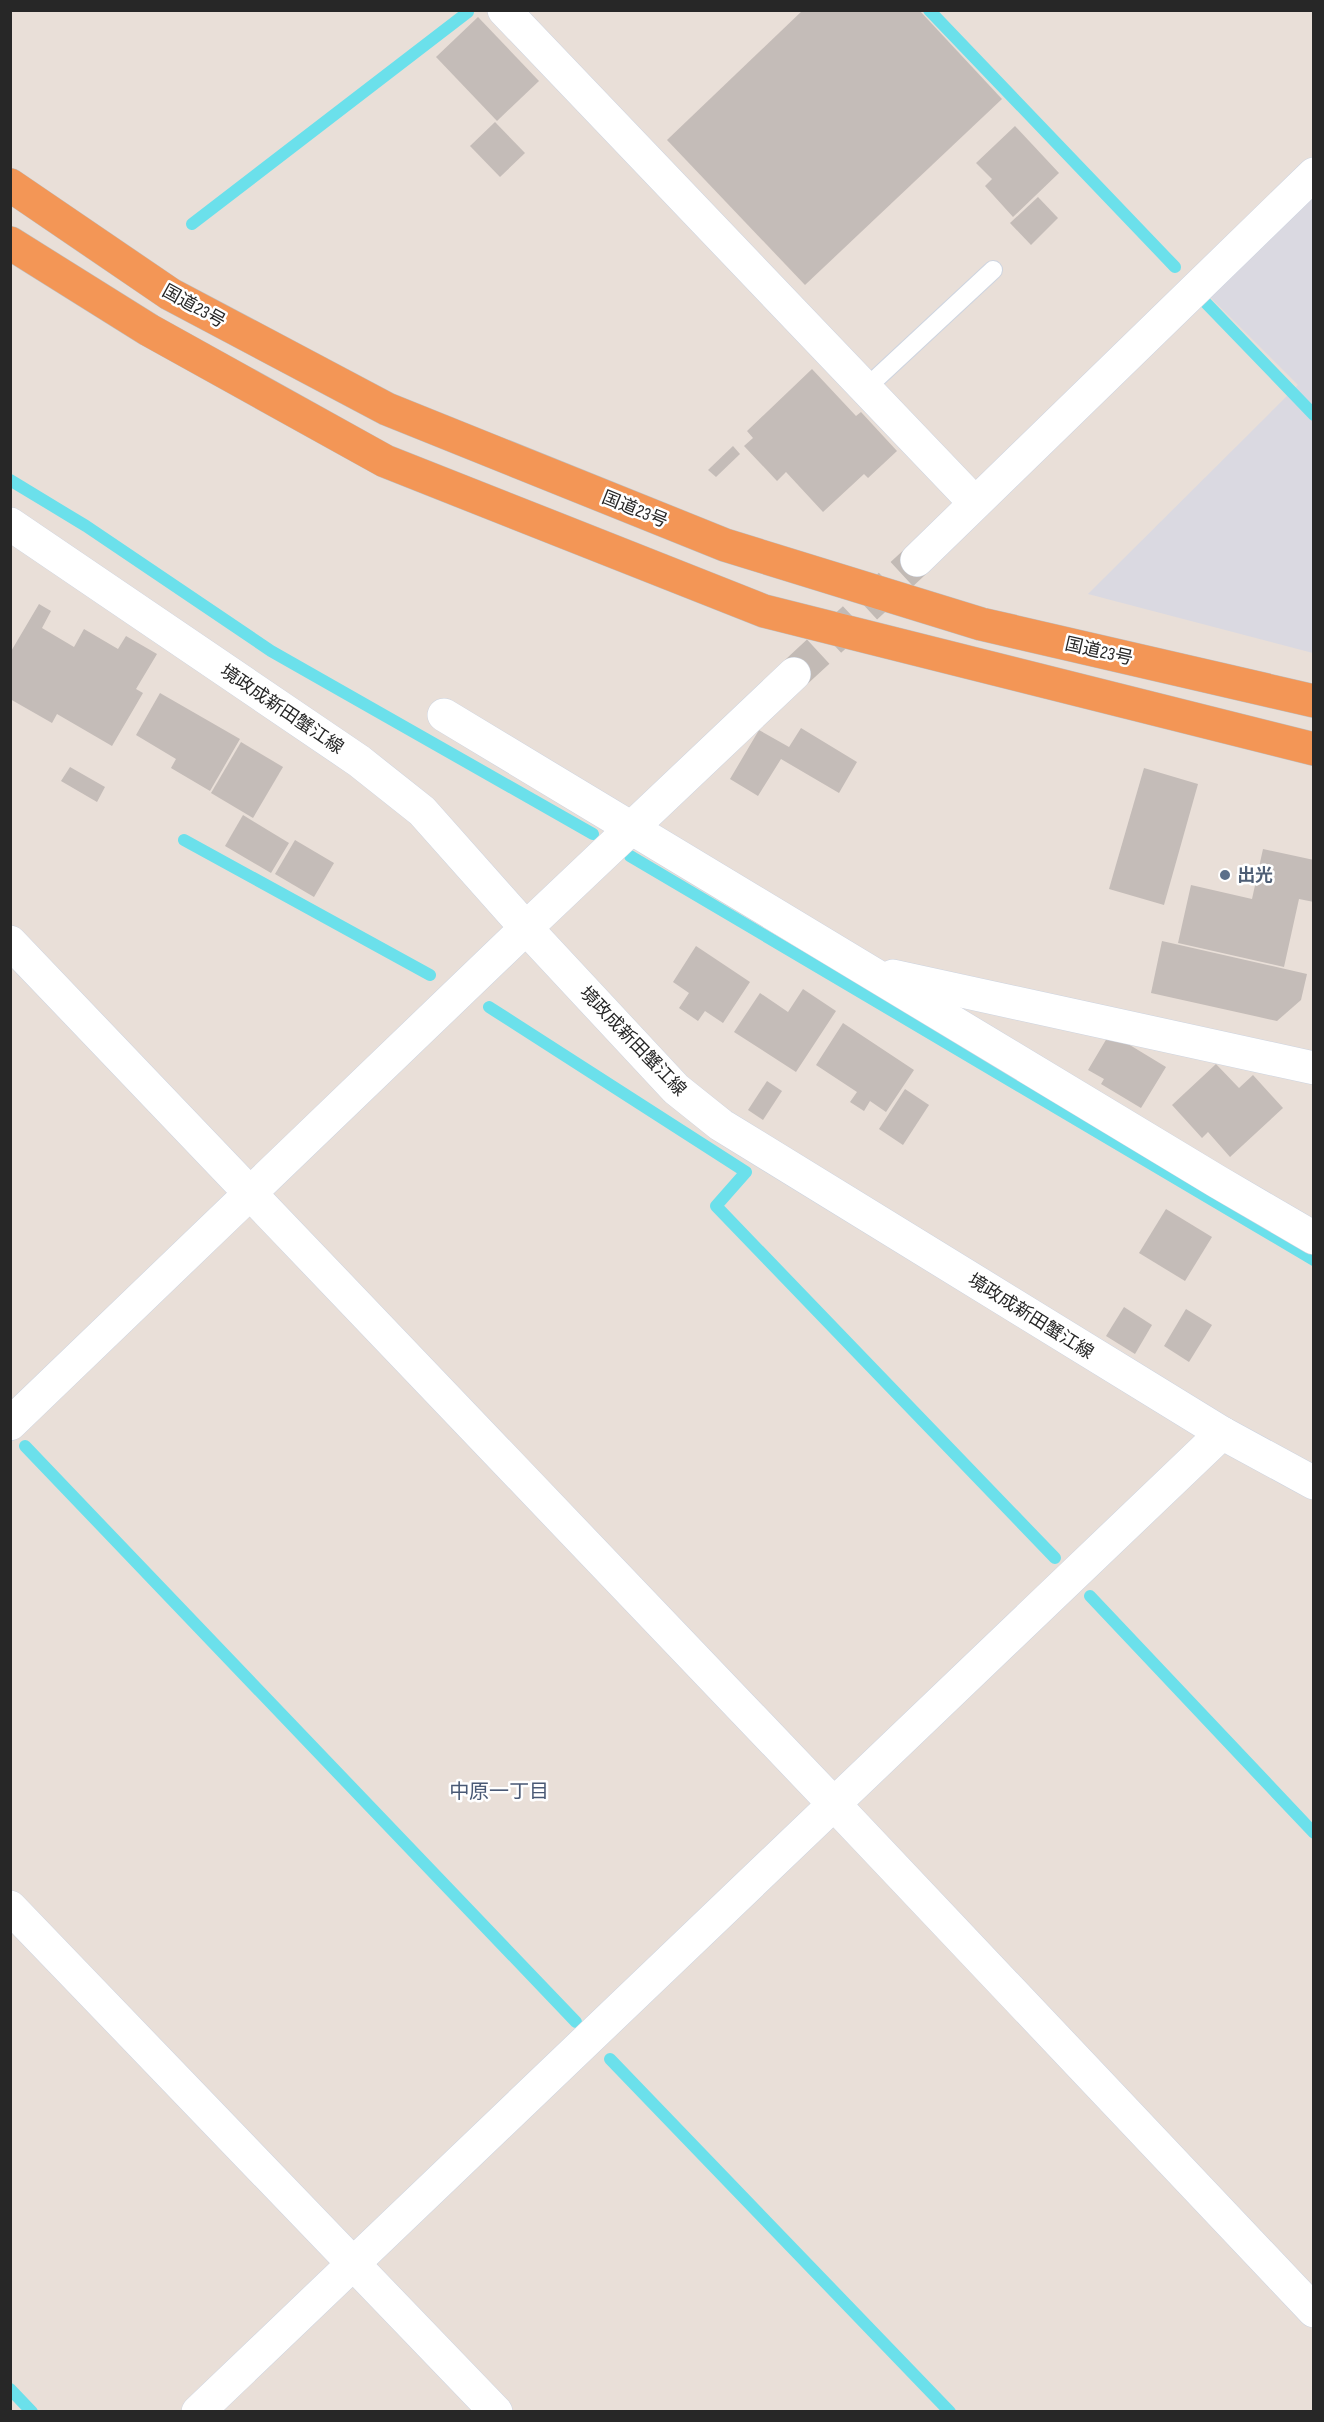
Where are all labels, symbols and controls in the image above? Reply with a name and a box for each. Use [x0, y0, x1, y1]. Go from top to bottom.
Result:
street label: 国道23号 [158, 281, 229, 332]
street label: 国道23号 [599, 487, 671, 532]
street label: 国道23号 [1063, 633, 1135, 669]
street label: 境政成新田蟹江線 [216, 660, 347, 758]
place label: 出光 [1237, 865, 1273, 886]
marker: 出光 [1218, 868, 1232, 882]
street label: 境政成新田蟹江線 [575, 982, 690, 1100]
street label: 境政成新田蟹江線 [964, 1269, 1097, 1363]
district label: 中原一丁目 [449, 1780, 549, 1804]

